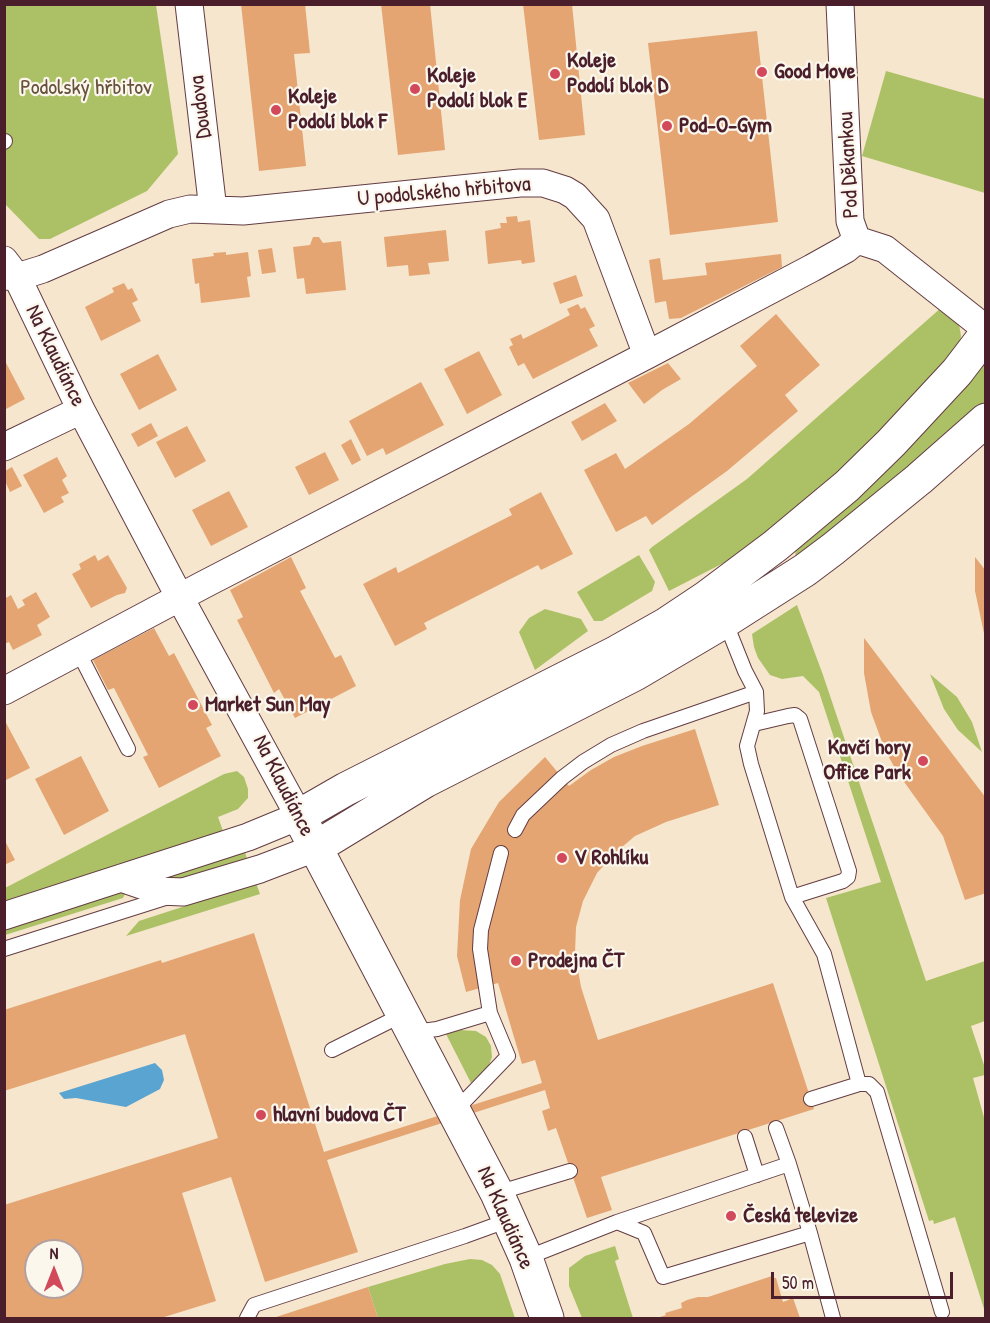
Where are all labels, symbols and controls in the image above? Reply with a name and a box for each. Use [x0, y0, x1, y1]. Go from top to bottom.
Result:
place label: Koleje Podolí blok D [567, 48, 668, 100]
place label: Good Move [774, 59, 855, 85]
place label: Koleje Podolí blok E [427, 63, 527, 114]
marker: Good Move [755, 65, 769, 79]
marker: Koleje Podolí blok D [548, 67, 562, 81]
street label: Doudova [184, 74, 218, 140]
park label: Podolský hřbitov [20, 75, 152, 101]
marker: Koleje Podolí blok E [408, 82, 422, 96]
place label: Koleje Podolí blok F [288, 84, 387, 136]
marker: Koleje Podolí blok F [269, 103, 283, 117]
street label: Pod Děkankou [833, 111, 865, 219]
place label: Pod-O-Gym [679, 113, 772, 139]
marker: Pod-O-Gym [660, 119, 674, 133]
street label: U podolského hřbitova [356, 171, 532, 213]
street label: Na Klaudiánce [19, 301, 91, 411]
place label: Market Sun May [205, 692, 331, 718]
marker: Market Sun May [186, 698, 200, 712]
street label: Na Klaudiánce [246, 731, 320, 841]
place label: Kavčí hory Office Park [823, 735, 911, 786]
marker: Kavčí hory Office Park [916, 754, 930, 768]
place label: V Rohlíku [574, 845, 648, 871]
marker: V Rohlíku [555, 851, 569, 865]
place label: Prodejna ČT [528, 948, 624, 974]
marker: Prodejna ČT [509, 954, 523, 968]
place label: hlavní budova ČT [273, 1102, 406, 1128]
marker: hlavní budova ČT [254, 1108, 268, 1122]
street label: Na Klaudiánce [471, 1163, 539, 1273]
place label: Česká televize [743, 1203, 858, 1229]
marker: Česká televize [724, 1209, 738, 1223]
north arrow [24, 1239, 84, 1299]
text: N [50, 1242, 58, 1264]
scale bar [774, 1260, 956, 1298]
text: 50 m [782, 1270, 814, 1295]

